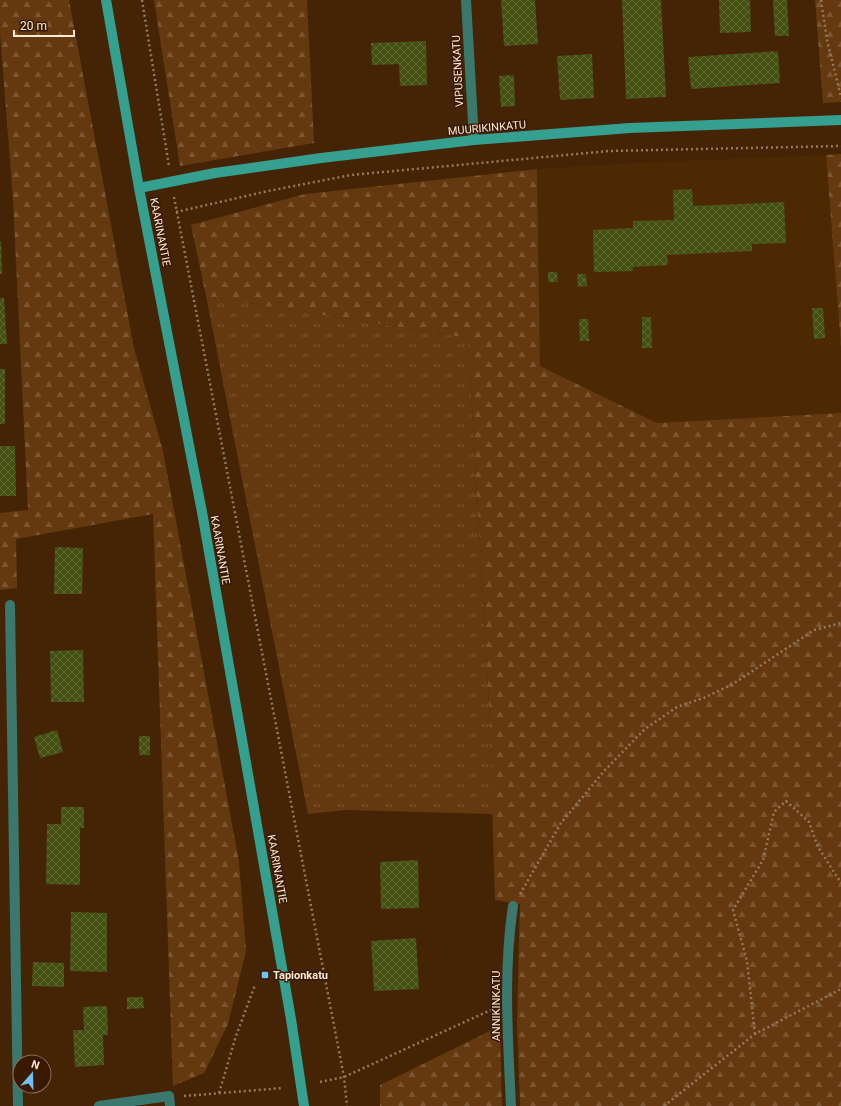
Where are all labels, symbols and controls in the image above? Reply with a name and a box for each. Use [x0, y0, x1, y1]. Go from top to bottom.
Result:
scale bar [14, 12, 74, 38]
text: 20 m [20, 19, 47, 33]
street label: VIPUSENKATU [450, 35, 466, 107]
street label: MUURIKINKATU [447, 118, 527, 138]
street label: KAARINANTIE [147, 197, 173, 267]
street label: KAARINANTIE [208, 515, 232, 585]
street label: KAARINANTIE [265, 834, 289, 904]
place label: Tapionkatu [273, 969, 328, 982]
marker: Tapionkatu [260, 970, 270, 980]
street label: ANNIKINKATU [490, 971, 503, 1041]
north arrow [12, 1054, 52, 1094]
text: N [29, 1058, 41, 1073]

